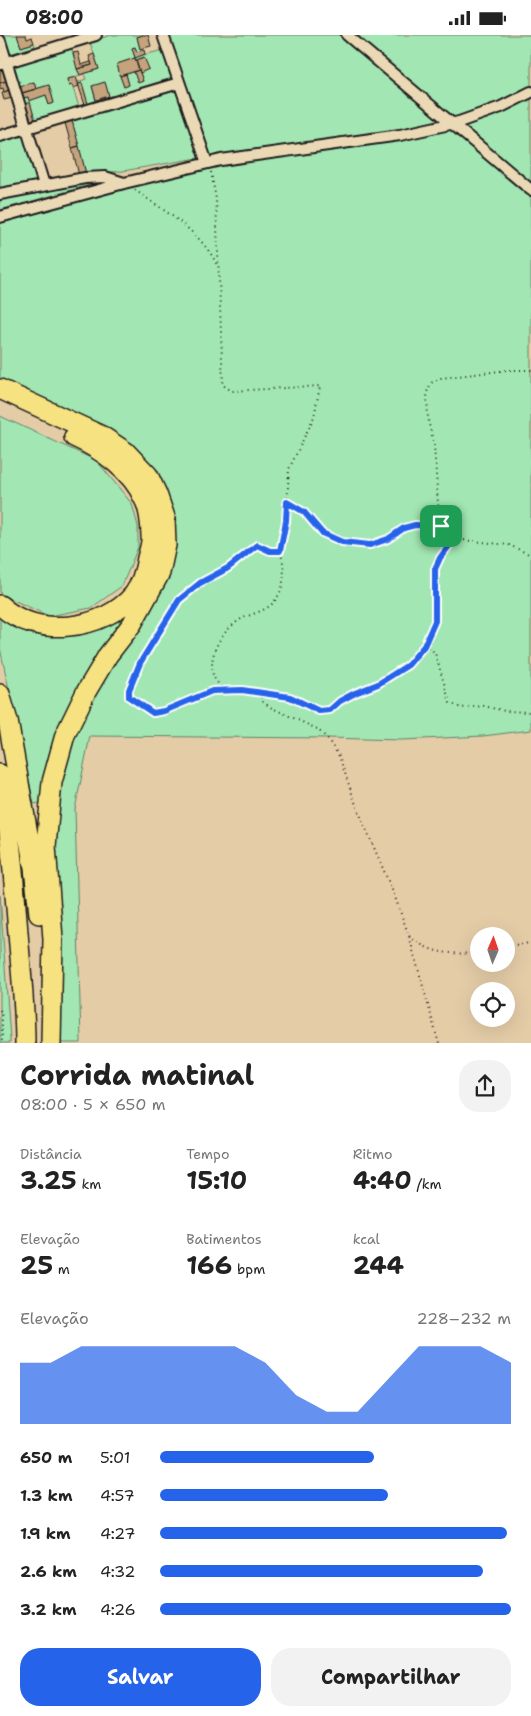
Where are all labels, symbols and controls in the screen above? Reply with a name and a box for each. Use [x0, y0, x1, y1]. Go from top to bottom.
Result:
text: 08:00 [25, 5, 84, 30]
pin [420, 505, 462, 547]
icon: arrive [427, 512, 455, 540]
north arrow [470, 927, 515, 973]
map controls [470, 927, 515, 1027]
button: locate [470, 982, 515, 1027]
text: Corrida matinal [20, 1056, 254, 1094]
button: share [459, 1060, 511, 1112]
text: 08:00 · 5 × 650 m [20, 1094, 166, 1115]
text: Distância [20, 1145, 82, 1163]
text: Tempo [186, 1145, 229, 1163]
text: Ritmo [353, 1145, 392, 1163]
text: 3.25 [20, 1163, 77, 1197]
text: 15:10 [186, 1163, 247, 1197]
text: 4:40 [353, 1163, 412, 1197]
text: km [77, 1175, 101, 1193]
text: /km [412, 1175, 442, 1193]
text: Elevação [20, 1230, 80, 1248]
text: Batimentos [186, 1230, 262, 1248]
text: kcal [353, 1230, 380, 1248]
text: 25 [20, 1248, 53, 1282]
text: 166 [186, 1248, 232, 1282]
text: 244 [353, 1248, 404, 1282]
text: m [53, 1260, 70, 1278]
text: bpm [232, 1260, 265, 1278]
text: Elevação [20, 1308, 89, 1329]
text: 228–232 m [417, 1308, 511, 1329]
text: 650 m [20, 1447, 72, 1468]
text: 5:01 [100, 1447, 130, 1468]
text: 1.3 km [20, 1485, 73, 1506]
text: 4:57 [100, 1485, 135, 1506]
text: 1.9 km [20, 1523, 71, 1544]
text: 4:27 [100, 1523, 135, 1544]
text: 2.6 km [20, 1561, 77, 1582]
text: 4:32 [100, 1561, 135, 1582]
text: 3.2 km [20, 1599, 77, 1620]
text: 4:26 [100, 1599, 136, 1620]
button: Salvar [20, 1648, 261, 1706]
button: Compartilhar [271, 1648, 511, 1706]

